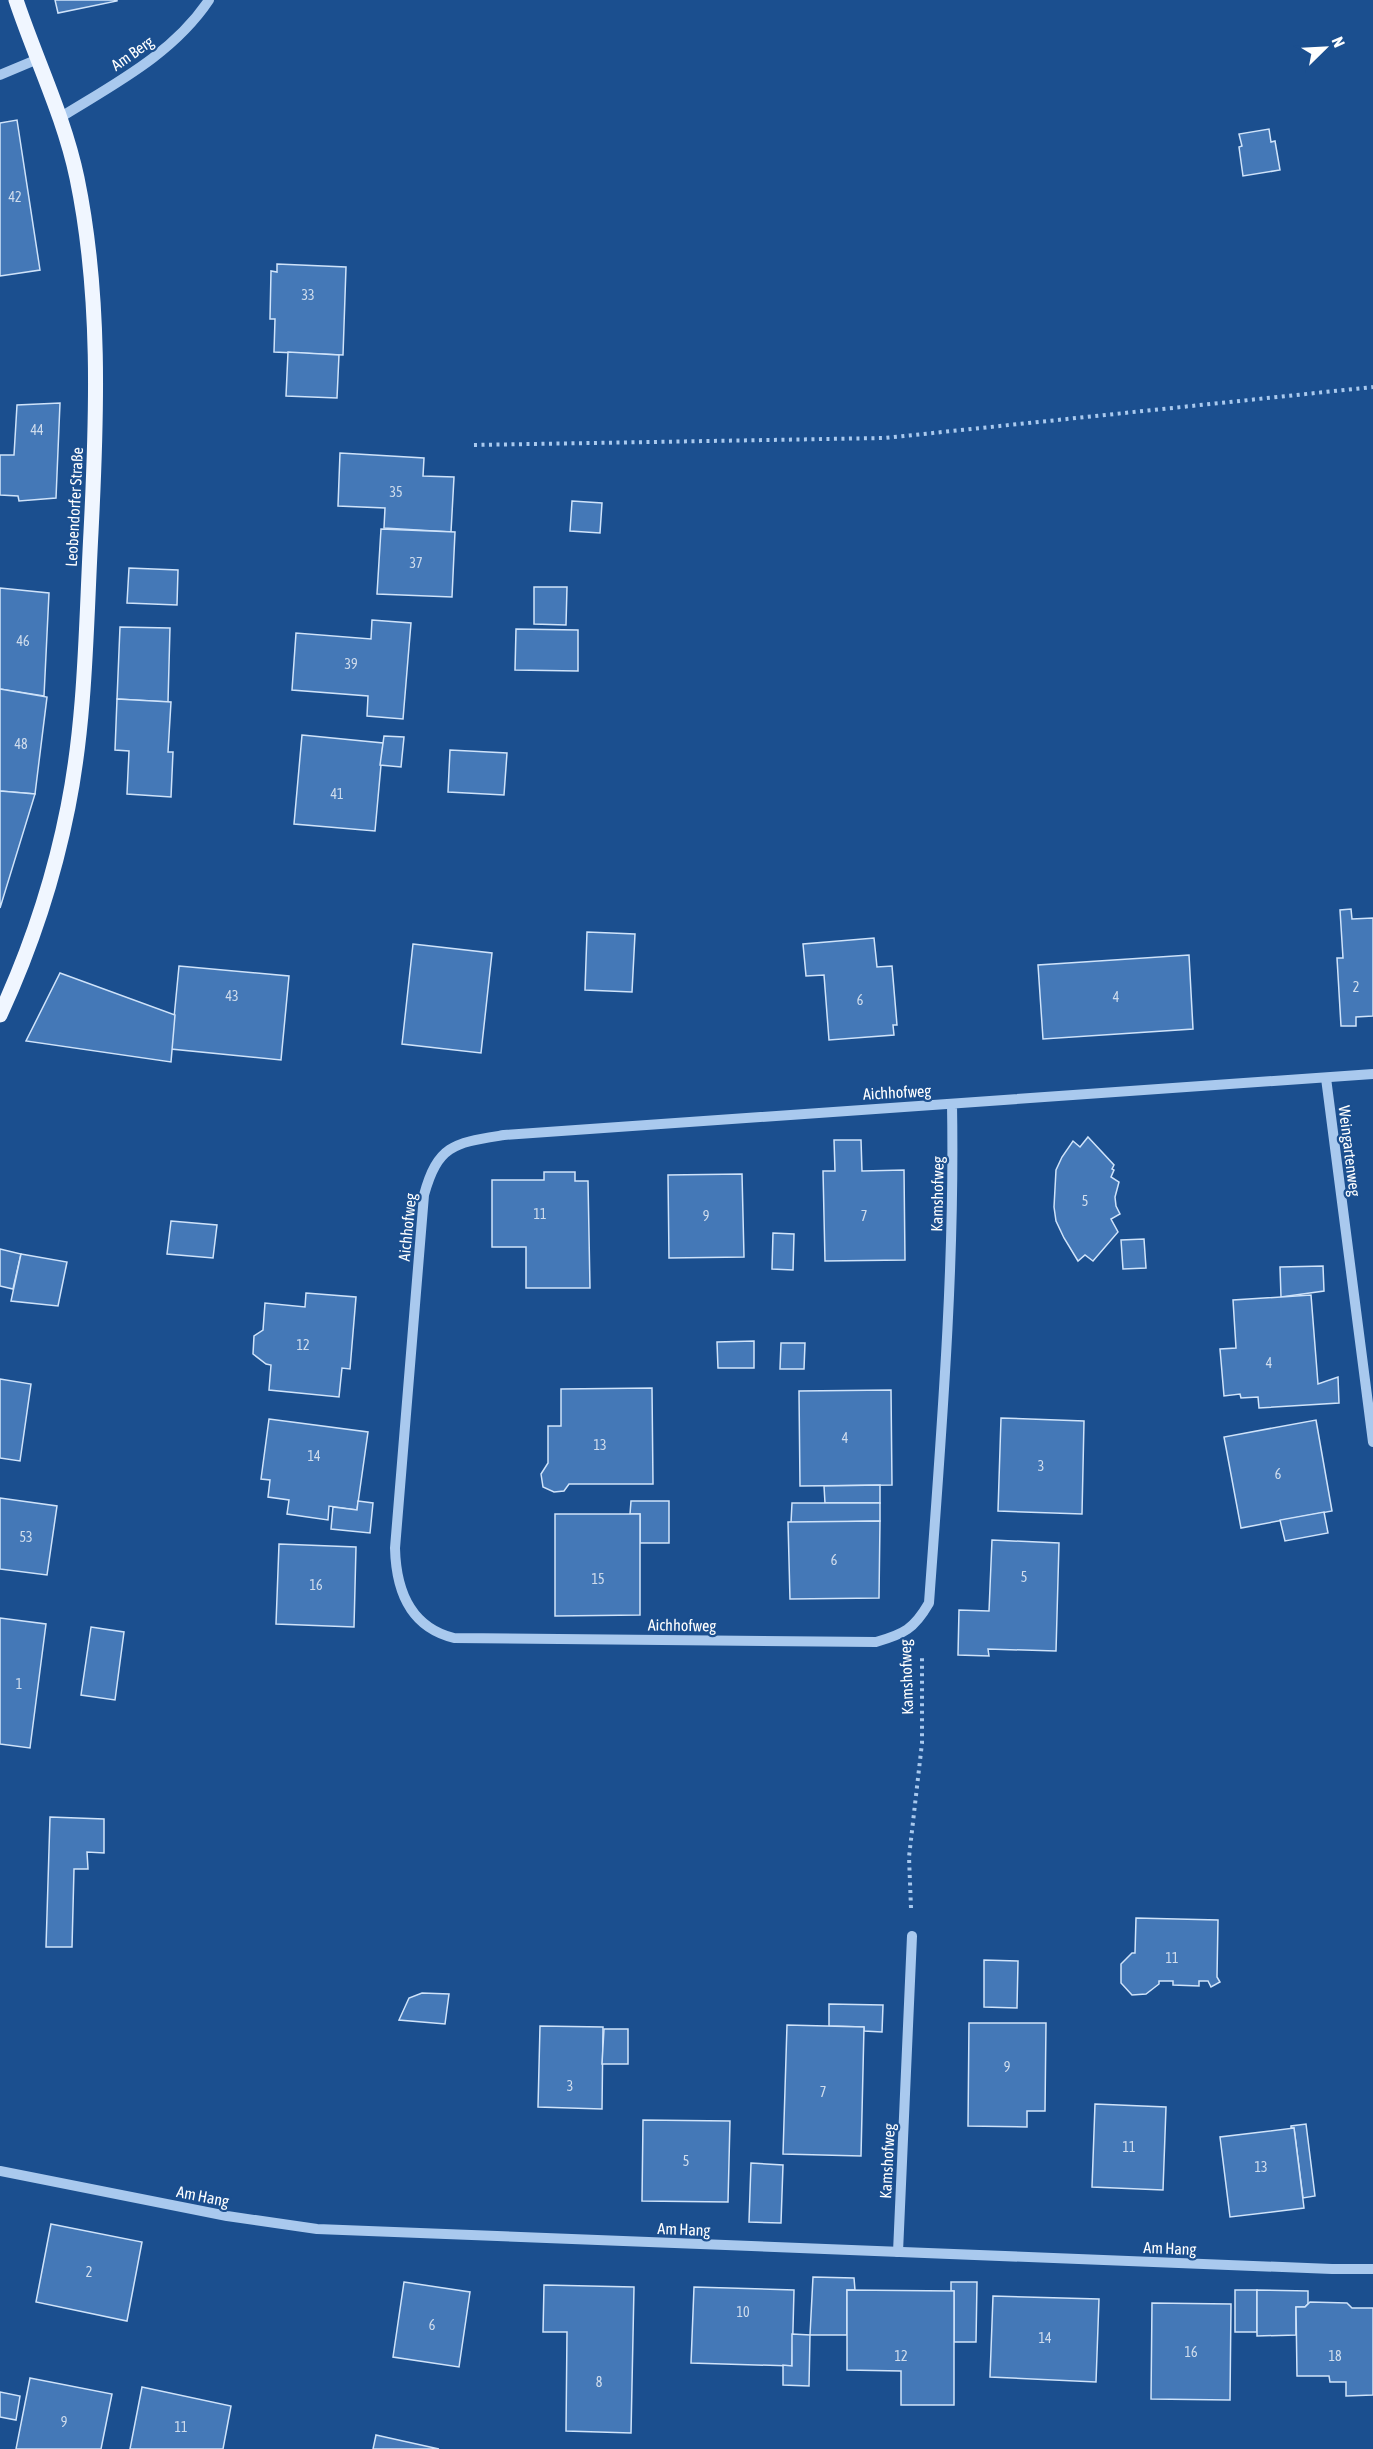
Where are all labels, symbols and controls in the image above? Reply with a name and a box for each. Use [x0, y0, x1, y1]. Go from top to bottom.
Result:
north arrow [1295, 18, 1355, 78]
street label: Am Berg [107, 32, 157, 75]
text: N [1329, 34, 1349, 50]
house number: 42 [8, 189, 22, 205]
house number: 33 [301, 287, 315, 303]
house number: 44 [30, 422, 44, 438]
street label: Leobendorfer Straße [62, 447, 86, 567]
house number: 35 [389, 484, 403, 500]
house number: 37 [409, 555, 423, 571]
house number: 46 [16, 633, 30, 649]
house number: 39 [344, 656, 358, 672]
house number: 48 [14, 736, 28, 752]
house number: 41 [330, 786, 344, 802]
house number: 2 [1353, 979, 1359, 995]
house number: 43 [225, 988, 239, 1004]
house number: 4 [1113, 989, 1120, 1005]
house number: 6 [857, 992, 864, 1008]
street label: Aichhofweg [862, 1081, 932, 1104]
street label: Weingartenweg [1335, 1105, 1365, 1198]
street label: Kamshofweg [927, 1156, 948, 1232]
street label: Aichhofweg [394, 1192, 421, 1262]
house number: 5 [1082, 1193, 1088, 1209]
house number: 11 [533, 1206, 547, 1222]
house number: 9 [703, 1208, 709, 1224]
house number: 7 [861, 1208, 867, 1224]
house number: 12 [296, 1337, 310, 1353]
house number: 4 [1266, 1355, 1273, 1371]
house number: 4 [842, 1430, 849, 1446]
house number: 13 [593, 1437, 607, 1453]
house number: 14 [307, 1448, 321, 1464]
house number: 3 [1038, 1458, 1044, 1474]
house number: 6 [1275, 1466, 1282, 1482]
house number: 53 [19, 1529, 33, 1545]
house number: 6 [831, 1552, 838, 1568]
house number: 5 [1021, 1569, 1027, 1585]
house number: 15 [591, 1571, 605, 1587]
house number: 16 [309, 1577, 323, 1593]
street label: Aichhofweg [648, 1615, 716, 1636]
street label: Kamshofweg [896, 1639, 917, 1715]
house number: 1 [16, 1676, 22, 1692]
house number: 11 [1165, 1950, 1179, 1966]
house number: 9 [1004, 2059, 1010, 2075]
house number: 3 [567, 2078, 573, 2094]
house number: 7 [820, 2084, 826, 2100]
street label: Kamshofweg [876, 2123, 899, 2199]
house number: 11 [1122, 2139, 1136, 2155]
house number: 5 [683, 2153, 689, 2169]
house number: 13 [1254, 2159, 1268, 2175]
street label: Am Hang [175, 2182, 231, 2211]
street label: Am Hang [657, 2219, 711, 2240]
street label: Am Hang [1143, 2238, 1197, 2259]
house number: 2 [86, 2264, 92, 2280]
house number: 10 [736, 2304, 750, 2320]
house number: 6 [429, 2317, 436, 2333]
house number: 14 [1038, 2330, 1052, 2346]
house number: 16 [1184, 2344, 1198, 2360]
house number: 12 [894, 2348, 908, 2364]
house number: 18 [1328, 2348, 1342, 2364]
house number: 8 [596, 2374, 603, 2390]
house number: 9 [61, 2414, 67, 2430]
house number: 11 [174, 2419, 188, 2435]

